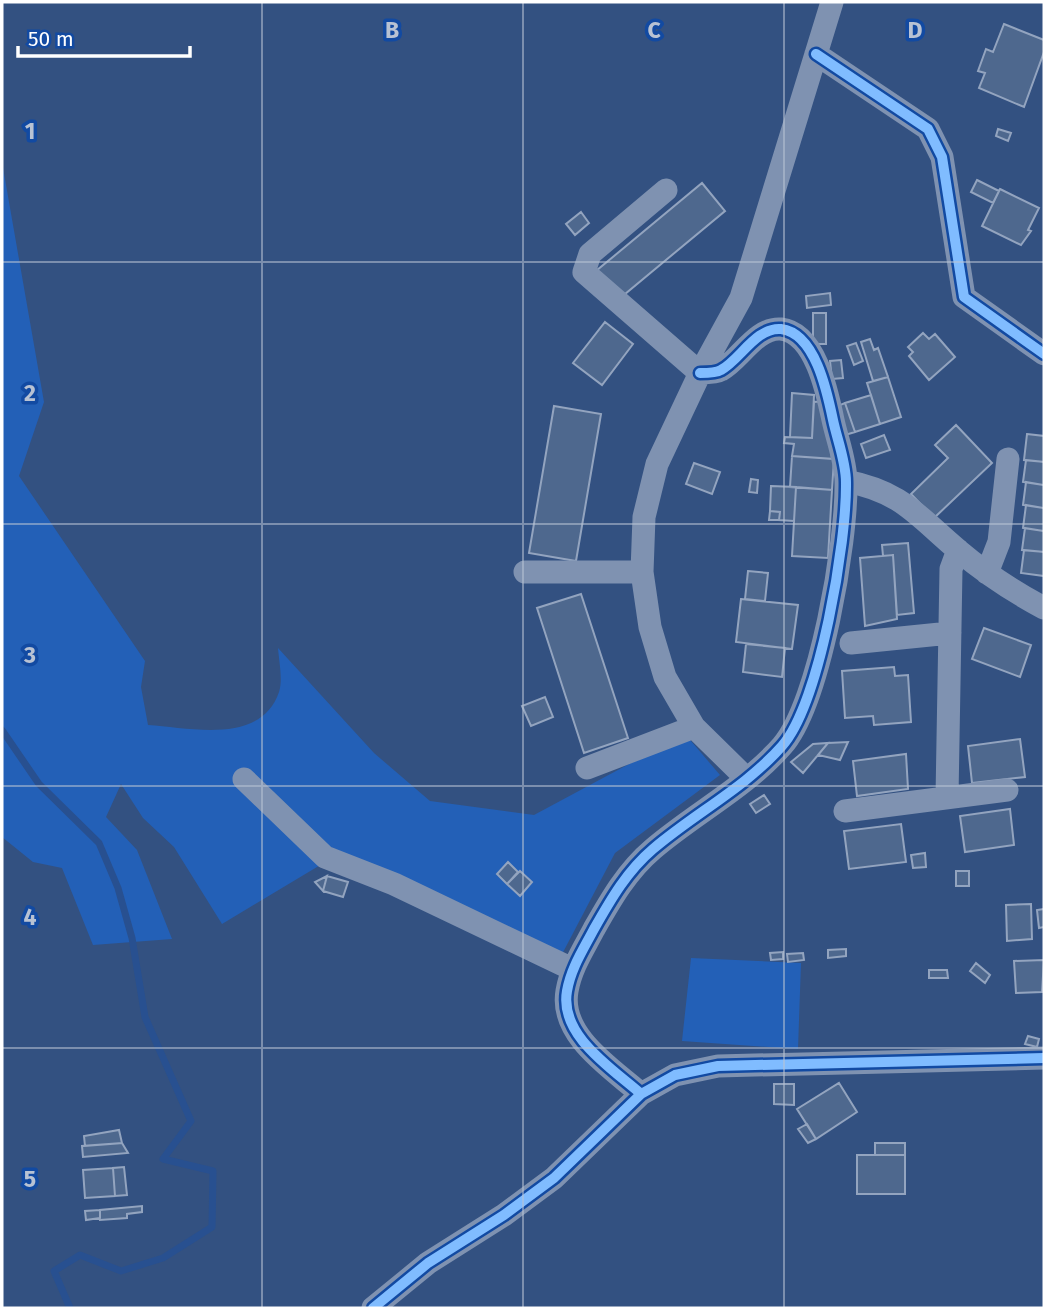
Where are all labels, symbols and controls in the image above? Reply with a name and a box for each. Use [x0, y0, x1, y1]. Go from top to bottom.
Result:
scale bar [18, 14, 189, 58]
text: B [385, 16, 399, 44]
text: C [647, 16, 661, 44]
text: D [908, 16, 923, 44]
text: 50 m [28, 26, 74, 52]
text: 1 [25, 117, 35, 145]
text: 2 [24, 379, 36, 407]
text: 3 [23, 641, 36, 669]
text: 4 [24, 903, 37, 931]
text: 5 [24, 1165, 36, 1193]

